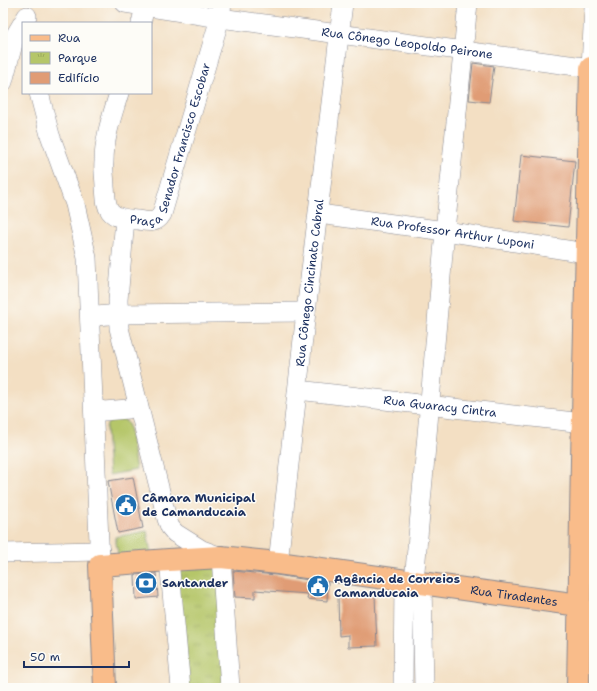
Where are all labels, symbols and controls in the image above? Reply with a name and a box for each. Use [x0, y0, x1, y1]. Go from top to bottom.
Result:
legend [22, 22, 152, 94]
street label: Rua Cônego Leopoldo Peirone [321, 24, 494, 63]
text: Rua [58, 30, 81, 46]
text: Parque [58, 50, 97, 66]
street label: Praça Senador Francisco Escobar [129, 61, 214, 230]
text: Edifício [58, 70, 99, 86]
street label: Rua Cônego Cincinato Cabral [292, 198, 328, 367]
street label: Rua Professor Arthur Luponi [370, 213, 535, 253]
street label: Rua Guaracy Cintra [383, 392, 498, 421]
place label: Câmara Municipal de Camanducaia [142, 490, 255, 520]
public building icon: Câmara Municipal de Camanducaia [113, 492, 139, 518]
bank icon: Santander [133, 570, 159, 596]
place label: Agência de Correios Camanducaia [334, 571, 460, 601]
public building icon: Agência de Correios Camanducaia [305, 573, 331, 599]
place label: Santander [162, 575, 229, 591]
street label: Rua Tiradentes [469, 582, 559, 610]
scale bar [24, 643, 129, 669]
text: 50 m [30, 649, 60, 665]

